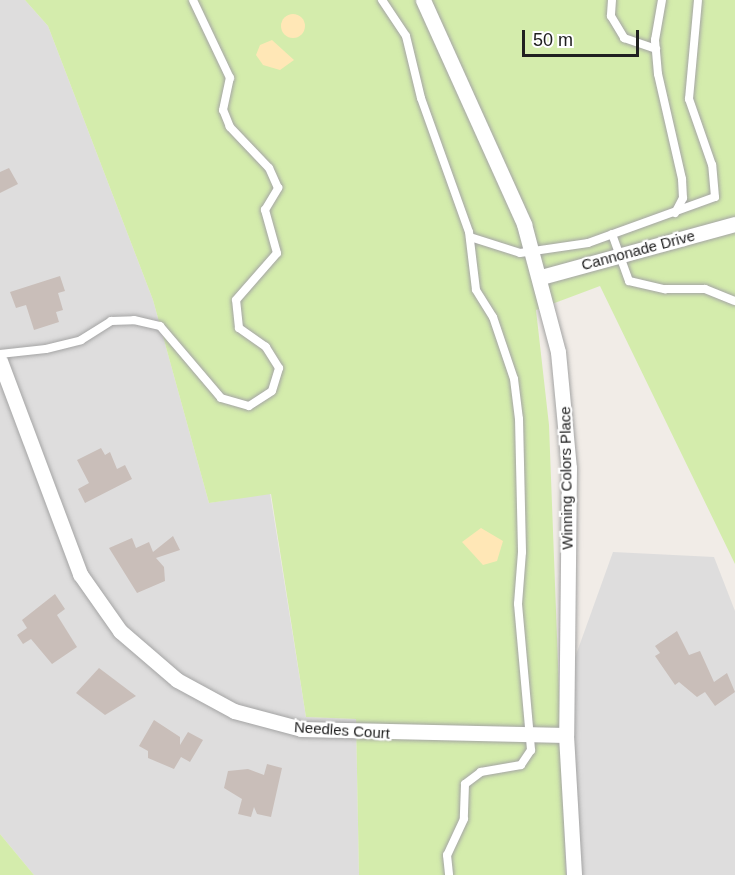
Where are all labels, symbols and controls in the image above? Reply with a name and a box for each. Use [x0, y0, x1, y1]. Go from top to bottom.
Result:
scale bar [525, 18, 642, 56]
text: 50 m [533, 30, 573, 50]
street label: Cannonade Drive [579, 226, 697, 274]
street label: Winning Colors Place [556, 406, 576, 550]
street label: Needles Court [294, 718, 390, 742]

